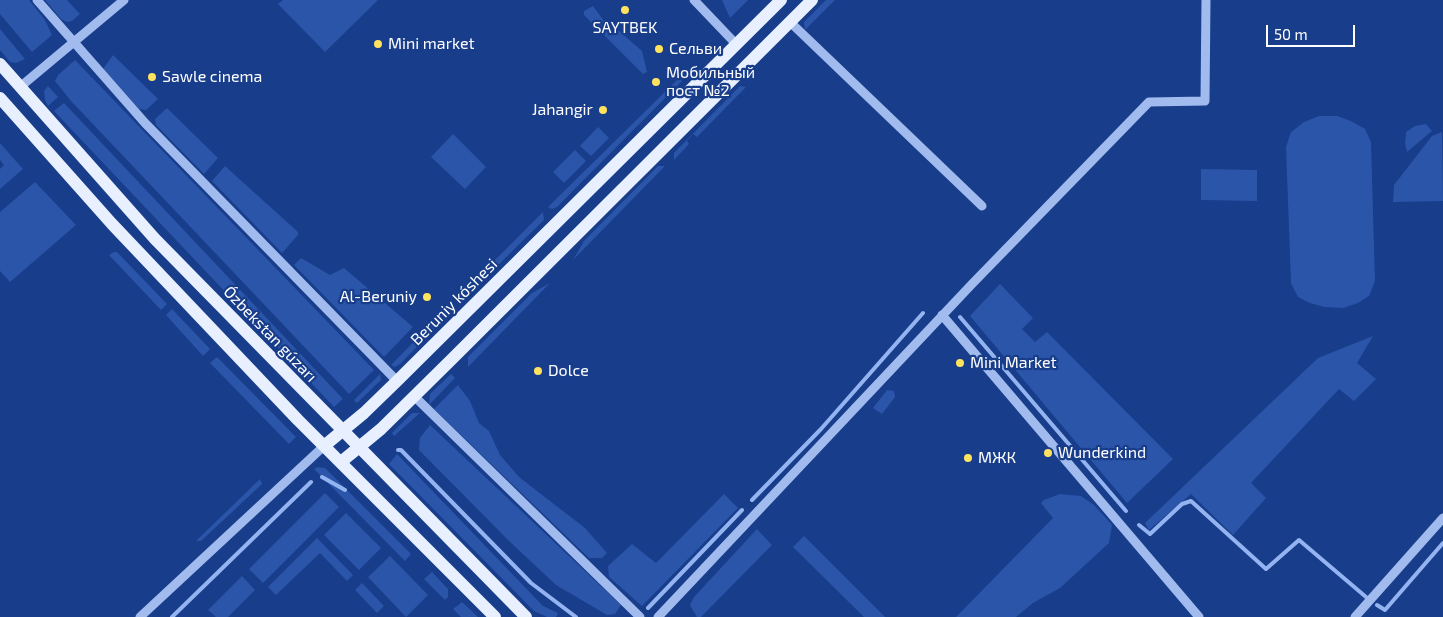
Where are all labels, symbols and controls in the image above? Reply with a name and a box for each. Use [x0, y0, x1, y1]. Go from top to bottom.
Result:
marker: SAYTBEK [619, 4, 631, 16]
scale bar [1268, 15, 1357, 47]
place label: SAYTBEK [593, 18, 657, 38]
text: 50 m [1274, 25, 1308, 43]
place label: Mini market [388, 34, 475, 54]
marker: Mini market [372, 38, 384, 50]
place label: Сельви [669, 39, 722, 59]
marker: Сельви [653, 43, 665, 55]
place label: Мобильный пост №2 [666, 63, 755, 101]
place label: Sawle cinema [162, 67, 262, 87]
marker: Sawle cinema [146, 71, 158, 83]
marker: Мобильный пост №2 [650, 76, 662, 88]
place label: Jahangir [532, 100, 593, 120]
marker: Jahangir [597, 104, 609, 116]
street label: Beruniy kóshesi [407, 255, 501, 349]
street label: Ózbekstan gúzarı [219, 282, 321, 386]
place label: Al-Beruniy [340, 287, 417, 307]
marker: Al-Beruniy [421, 291, 433, 303]
place label: Mini Market [970, 353, 1057, 373]
marker: Mini Market [954, 357, 966, 369]
place label: Dolce [548, 361, 589, 381]
marker: Dolce [532, 365, 544, 377]
place label: Wunderkind [1058, 443, 1146, 463]
marker: Wunderkind [1042, 447, 1054, 459]
place label: МЖК [978, 448, 1016, 468]
marker: МЖК [962, 452, 974, 464]

